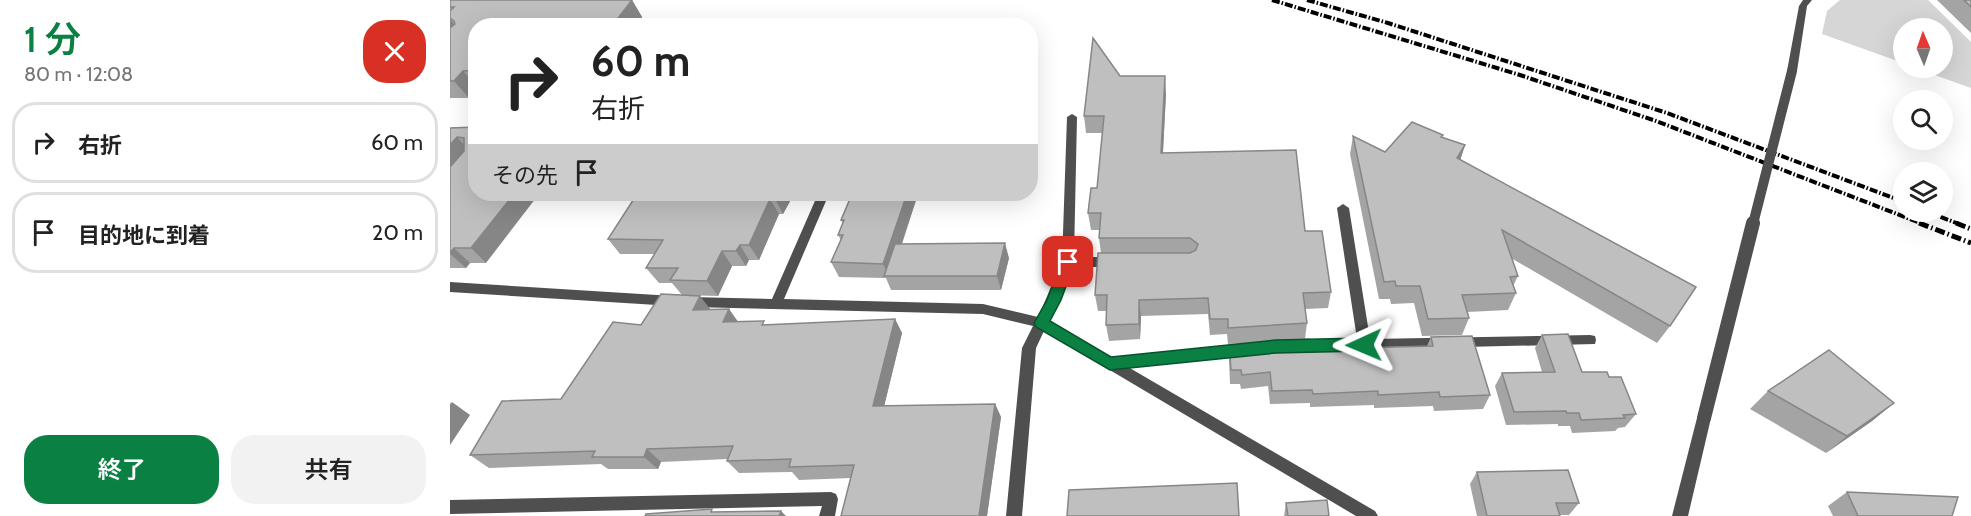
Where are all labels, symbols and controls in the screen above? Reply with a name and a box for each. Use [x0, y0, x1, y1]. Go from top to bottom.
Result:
text: 1 分 [24, 17, 81, 61]
north arrow [1893, 18, 1953, 78]
map controls [1893, 18, 1953, 222]
button: close [363, 20, 426, 83]
text: 60 m [591, 35, 690, 87]
icon: right [492, 42, 570, 120]
text: 80 m · 12:08 [24, 62, 133, 86]
button: search [1893, 90, 1953, 150]
text: 右折 [591, 92, 645, 125]
icon: right [27, 126, 60, 159]
text: 60 m [371, 129, 423, 156]
text: 右折 [78, 132, 122, 159]
icon: arrive [570, 156, 603, 189]
text: その先 [492, 162, 558, 189]
button: layers [1893, 162, 1953, 222]
icon: arrive [27, 216, 60, 249]
text: 20 m [372, 219, 423, 246]
text: 目的地に到着 [78, 222, 210, 249]
pin [1042, 236, 1093, 287]
icon: arrive [1051, 245, 1084, 278]
position arrow [1332, 313, 1396, 377]
button: 終了 [24, 435, 219, 504]
button: 共有 [231, 435, 426, 504]

